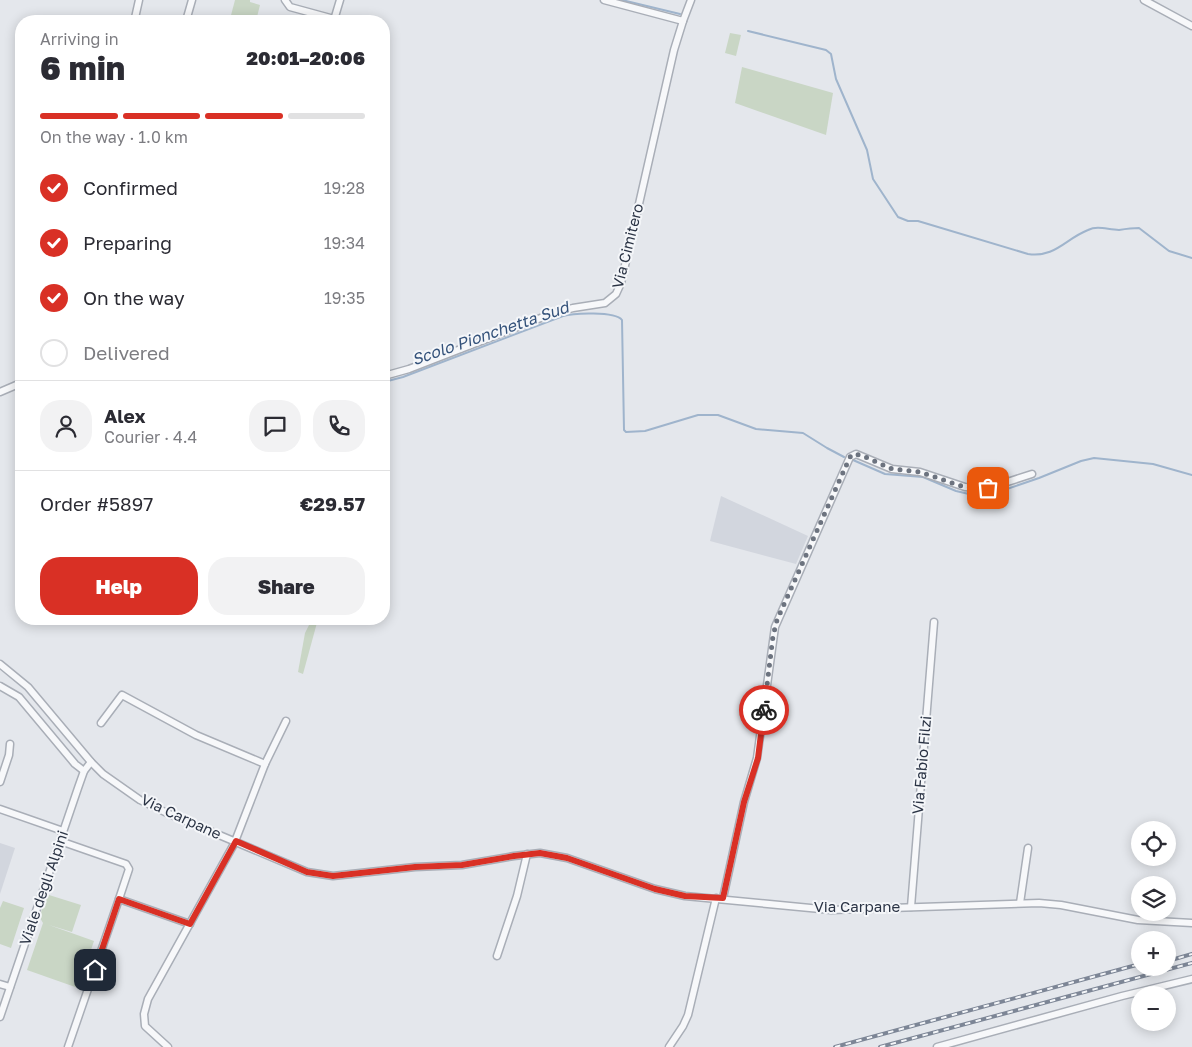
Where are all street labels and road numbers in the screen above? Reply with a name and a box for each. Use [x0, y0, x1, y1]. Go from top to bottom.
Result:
street label: Via Cimitero [608, 201, 646, 290]
street label: Via Fabio Filzi [908, 715, 934, 815]
street label: Via Carpane [138, 790, 225, 843]
street label: Viale degli Alpini [15, 828, 71, 948]
street label: Via Carpane [814, 897, 901, 915]

